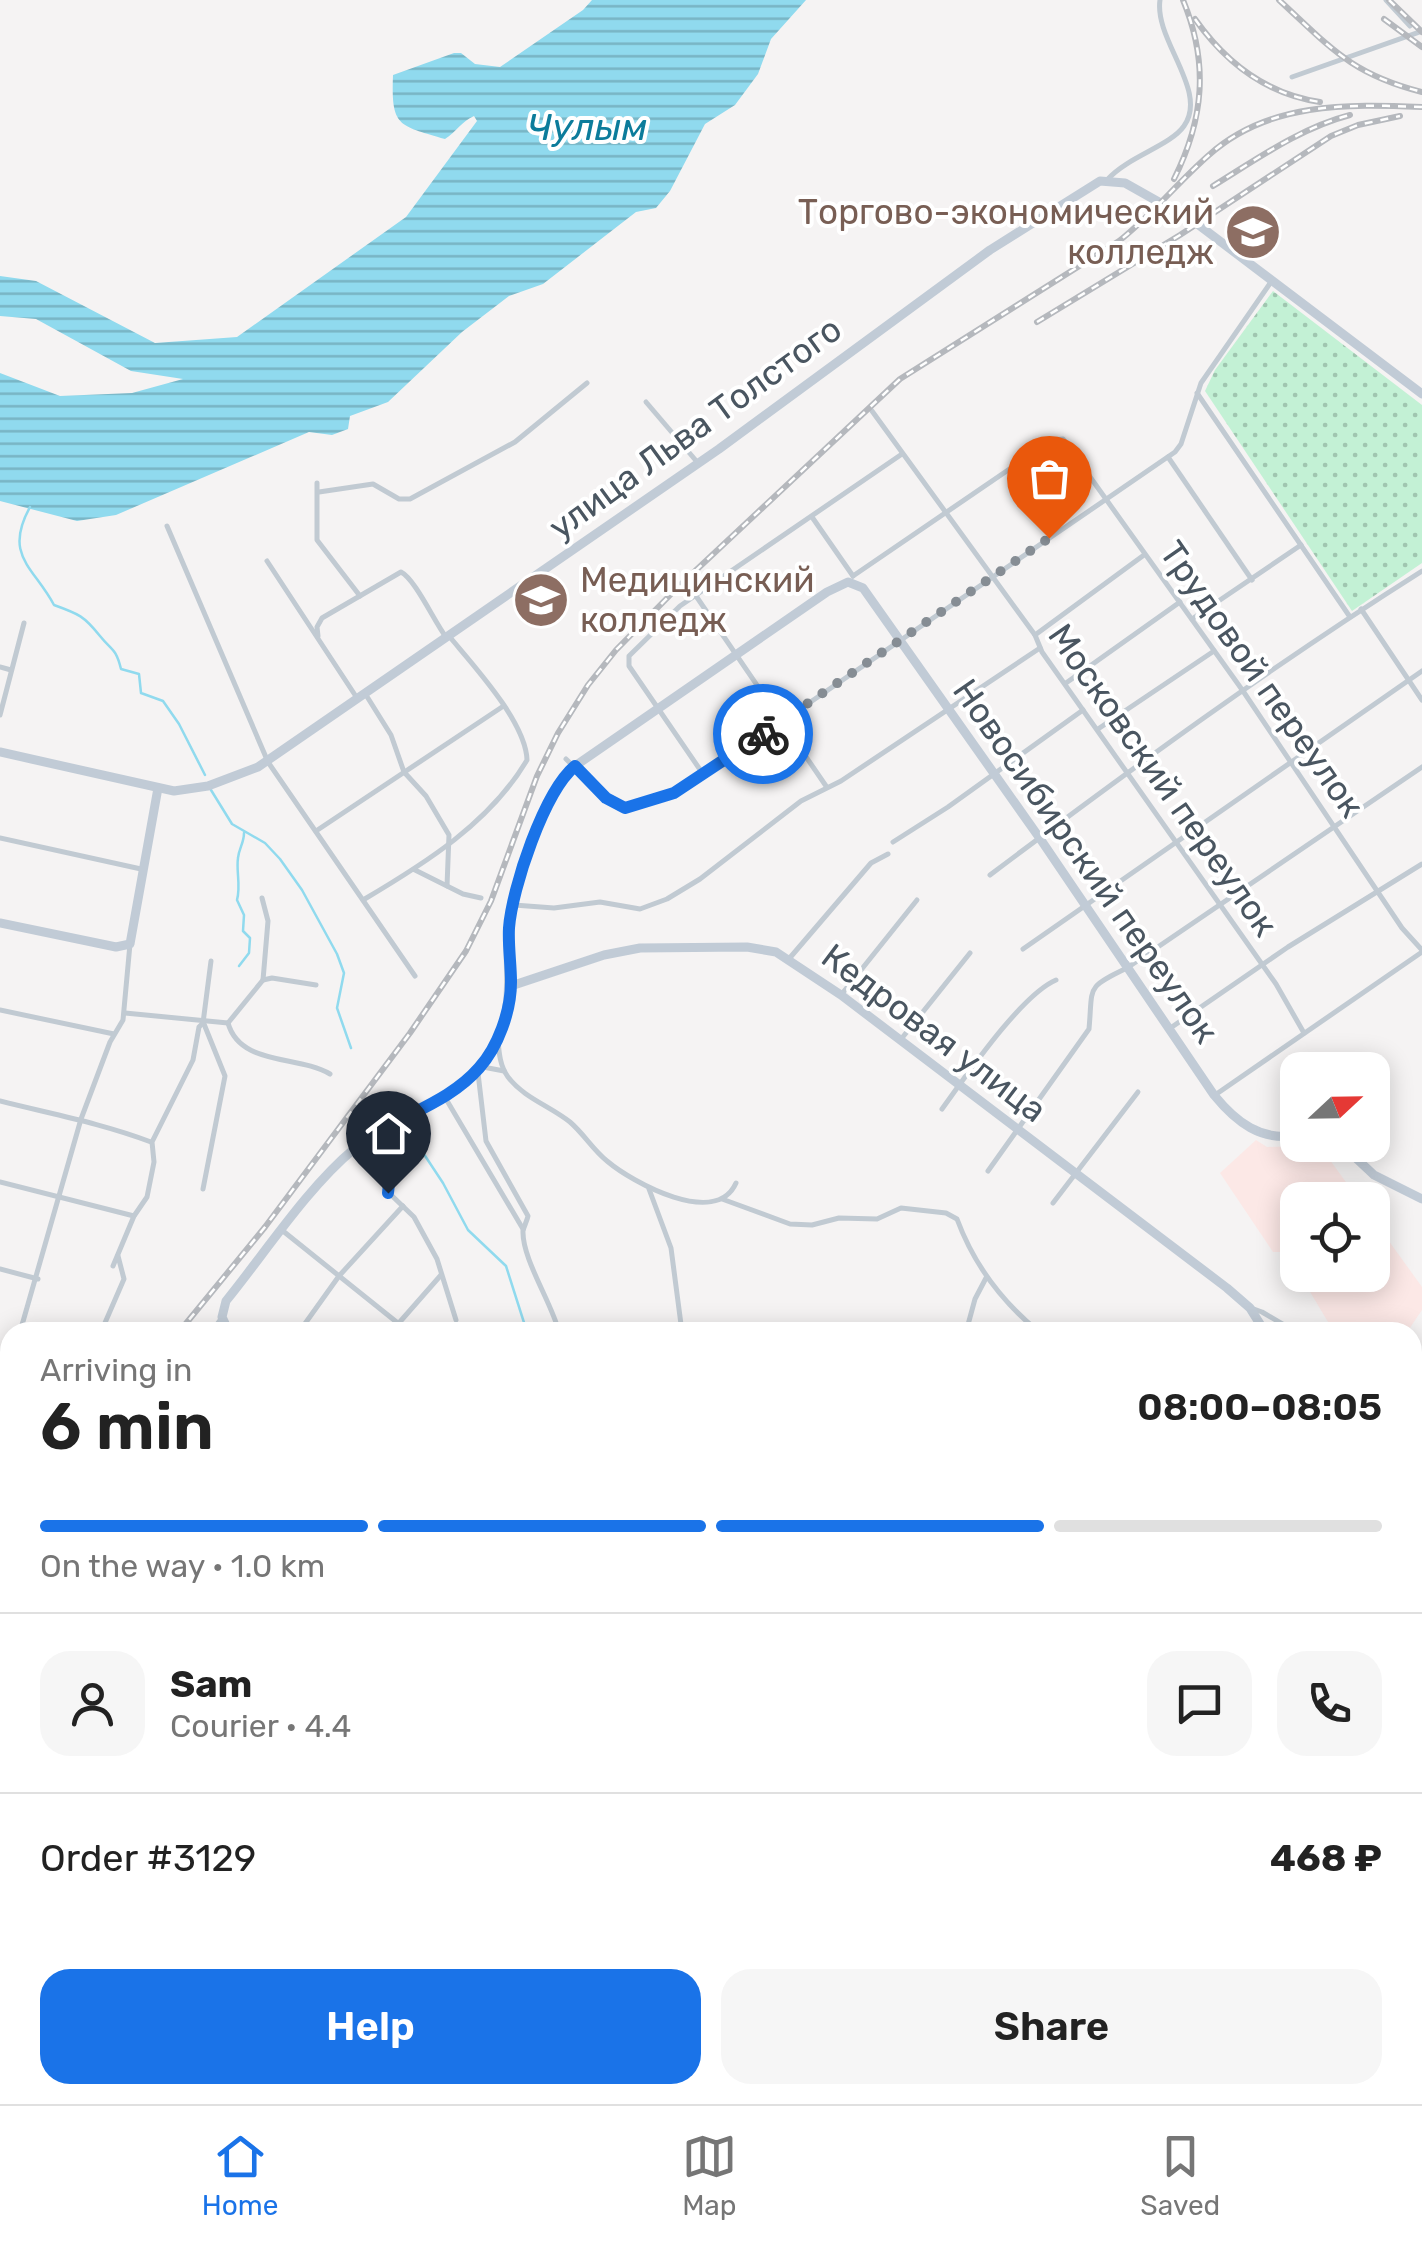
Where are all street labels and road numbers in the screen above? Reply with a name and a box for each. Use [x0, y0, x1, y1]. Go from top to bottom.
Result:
street label: улица Льва Толстого [541, 308, 849, 548]
street label: Трудовой переулок [1151, 533, 1373, 825]
street label: Московский переулок [1039, 616, 1287, 944]
street label: Новосибирский переулок [944, 671, 1228, 1051]
street label: Кедровая улица [813, 935, 1055, 1131]

